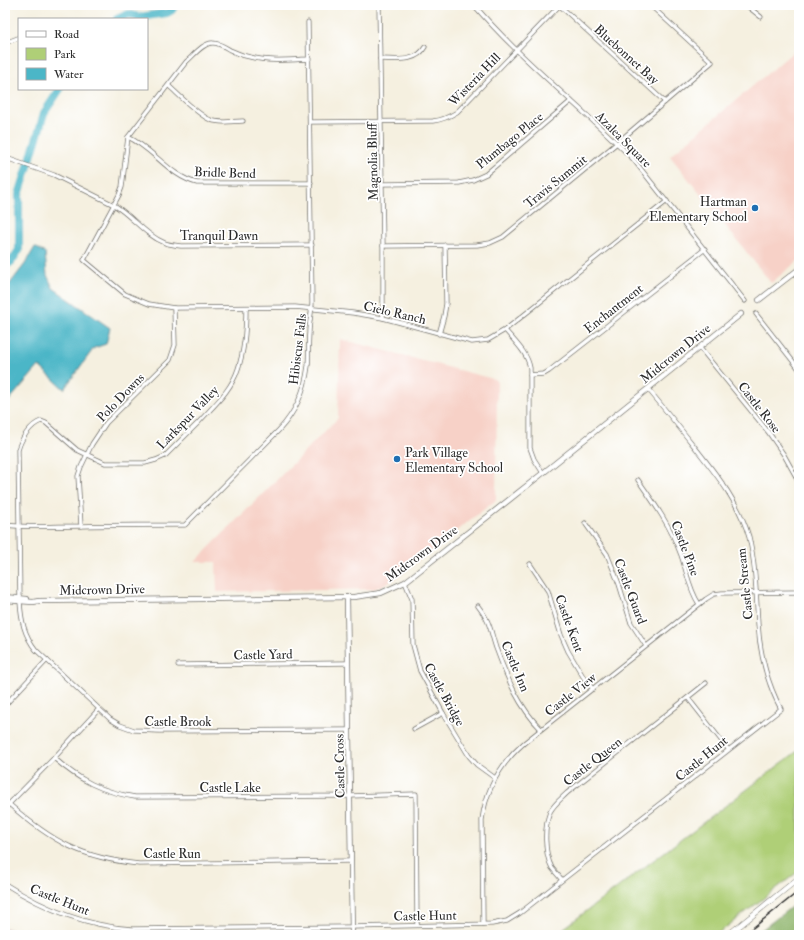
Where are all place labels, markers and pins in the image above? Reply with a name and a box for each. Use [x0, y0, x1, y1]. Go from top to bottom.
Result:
place label: Hartman Elementary School [649, 194, 748, 226]
marker: Hartman Elementary School [750, 203, 760, 213]
place label: Park Village Elementary School [405, 445, 504, 477]
marker: Park Village Elementary School [392, 454, 402, 464]

